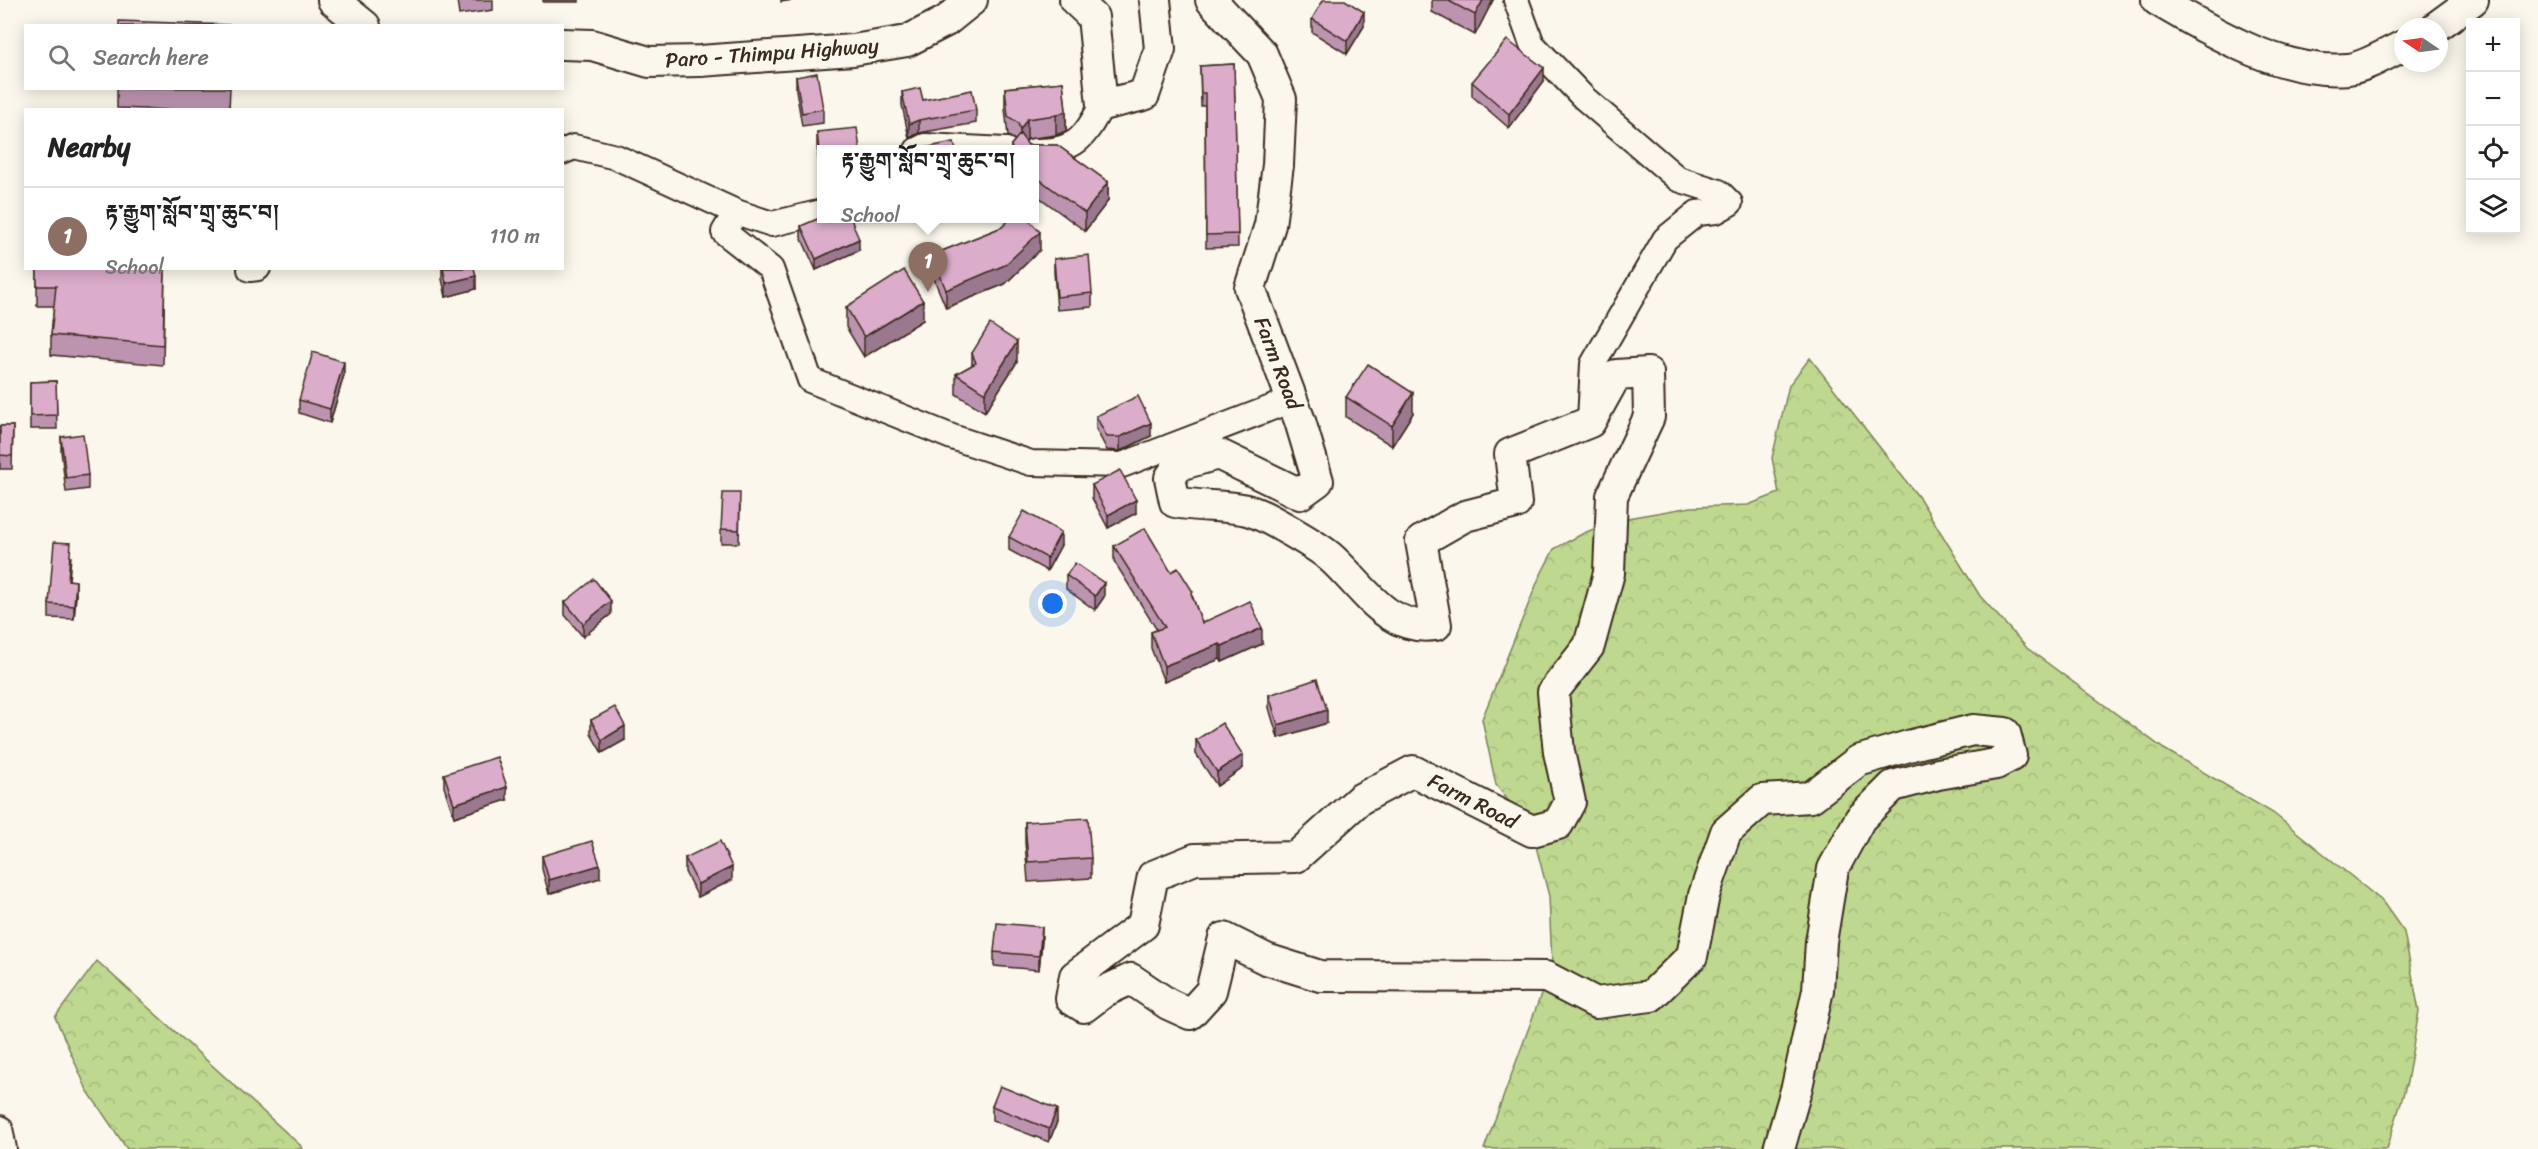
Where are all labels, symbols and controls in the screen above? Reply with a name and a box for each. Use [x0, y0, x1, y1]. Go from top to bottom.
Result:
north arrow [2394, 18, 2448, 72]
map controls [2466, 18, 2520, 234]
button: + [2466, 18, 2520, 72]
search box [24, 24, 564, 90]
street label: Paro - Thimpu Highway [664, 27, 880, 79]
text: Search here [93, 38, 209, 77]
icon: search [45, 41, 78, 74]
button: − [2466, 72, 2520, 126]
text: Nearby [48, 124, 130, 170]
button: locate [2466, 126, 2520, 180]
text: རྟ་རྒྱུག་སློབ་གྲྭ་ཆུང་བ། [841, 141, 1015, 180]
popup [817, 145, 1039, 223]
button: layers [2466, 180, 2520, 234]
text: རྟ་རྒྱུག་སློབ་གྲྭ་ཆུང་བ། [105, 193, 279, 232]
text: School [841, 198, 900, 233]
text: 1 [63, 219, 72, 254]
text: 110 m [490, 219, 540, 254]
pin: 1 [908, 242, 948, 292]
text: School [105, 250, 164, 285]
street label: Farm Road [1243, 311, 1314, 417]
your location [1038, 589, 1067, 618]
street label: Farm Road [1421, 762, 1527, 841]

